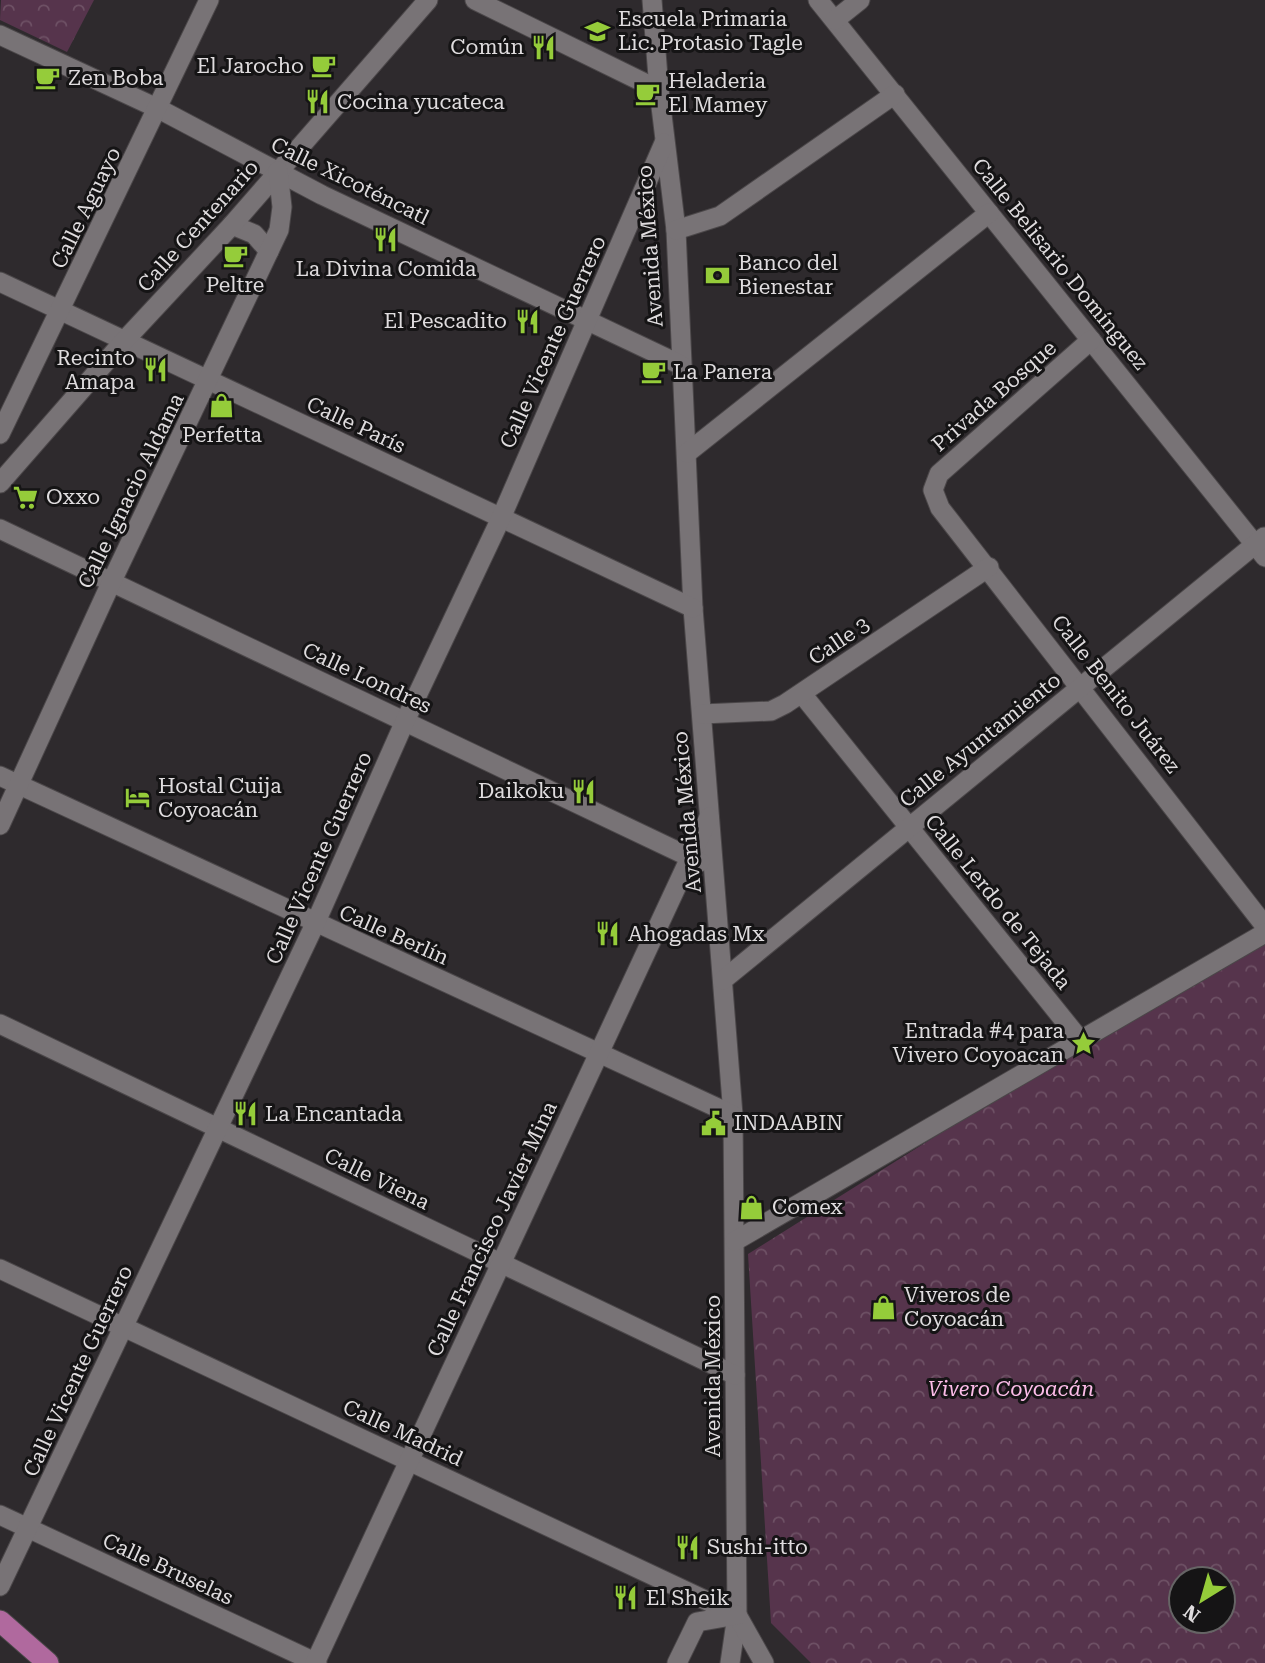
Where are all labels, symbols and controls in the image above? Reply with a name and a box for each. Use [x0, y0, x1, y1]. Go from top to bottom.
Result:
place label: Escuela Primaria Lic. Protasio Tagle [618, 7, 803, 55]
school or university icon: Escuela Primaria Lic. Protasio Tagle [584, 17, 612, 45]
restaurant icon: Común [530, 33, 558, 61]
place label: Común [450, 35, 524, 59]
cafe icon: El Jarocho [310, 52, 338, 80]
place label: El Jarocho [197, 54, 304, 78]
cafe icon: Zen Boba [34, 64, 62, 92]
place label: Zen Boba [68, 66, 164, 90]
place label: Heladeria El Mamey [668, 69, 768, 117]
cafe icon: Heladeria El Mamey [634, 79, 662, 107]
restaurant icon: Cocina yucateca [303, 88, 331, 116]
place label: Cocina yucateca [337, 90, 505, 114]
street label: Calle Xicoténcatl [267, 132, 433, 230]
street label: Calle Aguayo [46, 143, 126, 273]
street label: Calle Belisario Domínguez [967, 154, 1153, 375]
street label: Calle Centenario [133, 155, 263, 297]
street label: Avenida México [632, 164, 668, 328]
restaurant icon: La Divina Comida [372, 226, 400, 254]
street label: Calle Vicente Guerrero [495, 232, 611, 452]
cafe icon: Peltre [221, 242, 249, 270]
place label: Banco del Bienestar [738, 251, 839, 299]
place label: La Divina Comida [296, 257, 477, 281]
bank icon: Banco del Bienestar [704, 261, 732, 289]
place label: Peltre [206, 273, 264, 297]
restaurant icon: El Pescadito [513, 307, 541, 335]
place label: El Pescadito [384, 309, 507, 333]
street label: Privada Bosque [927, 335, 1061, 457]
place label: Recinto Amapa [57, 346, 136, 394]
restaurant icon: Recinto Amapa [141, 356, 169, 384]
cafe icon: La Panera [639, 358, 667, 386]
place label: La Panera [673, 360, 773, 384]
street label: Calle Ignacio Aldama [73, 389, 189, 593]
shop icon: Perfetta [208, 392, 236, 420]
street label: Calle París [303, 392, 409, 458]
place label: Perfetta [182, 423, 263, 447]
supermarket icon: Oxxo [12, 483, 40, 511]
place label: Oxxo [46, 485, 100, 509]
street label: Calle Benito Juárez [1047, 610, 1185, 778]
street label: Calle 3 [804, 612, 874, 670]
street label: Calle Londres [299, 638, 435, 718]
street label: Calle Ayuntamiento [895, 668, 1065, 812]
street label: Avenida México [668, 730, 706, 894]
street label: Calle Vicente Guerrero [261, 748, 377, 968]
place label: Hostal Cuija Coyoacán [158, 774, 282, 822]
restaurant icon: Daikoku [570, 777, 598, 805]
place label: Daikoku [478, 779, 564, 803]
hotel icon: Hostal Cuija Coyoacán [124, 784, 152, 812]
street label: Calle Lerdo de Tejada [920, 810, 1076, 995]
street label: Calle Berlín [336, 900, 453, 970]
restaurant icon: Ahogadas Mx [594, 920, 622, 948]
place label: Ahogadas Mx [628, 922, 764, 946]
place label: Entrada #4 para Vivero Coyoacan [893, 1019, 1065, 1067]
place icon: Entrada #4 para Vivero Coyoacan [1070, 1029, 1098, 1057]
street label: Calle Francisco Javier Mina [422, 1097, 562, 1360]
restaurant icon: La Encantada [231, 1100, 259, 1128]
place label: La Encantada [265, 1102, 403, 1126]
public building icon: INDAABIN [700, 1109, 728, 1137]
place label: INDAABIN [734, 1111, 843, 1135]
street label: Calle Viena [320, 1143, 434, 1215]
shop icon: Comex [738, 1193, 766, 1221]
place label: Comex [772, 1195, 843, 1219]
street label: Calle Vicente Guerrero [18, 1262, 138, 1480]
place label: Viveros de Coyoacán [904, 1283, 1010, 1331]
shop icon: Viveros de Coyoacán [870, 1293, 898, 1321]
street label: Avenida México [701, 1295, 725, 1457]
park label: Vivero Coyoacán [928, 1377, 1094, 1401]
street label: Calle Madrid [339, 1395, 467, 1471]
street label: Calle Bruselas [99, 1528, 237, 1610]
restaurant icon: Sushi-itto [673, 1533, 701, 1561]
place label: Sushi-itto [707, 1535, 808, 1559]
north arrow [1167, 1565, 1237, 1635]
restaurant icon: El Sheik [612, 1584, 640, 1612]
place label: El Sheik [646, 1586, 729, 1610]
text: N [1179, 1599, 1205, 1627]

